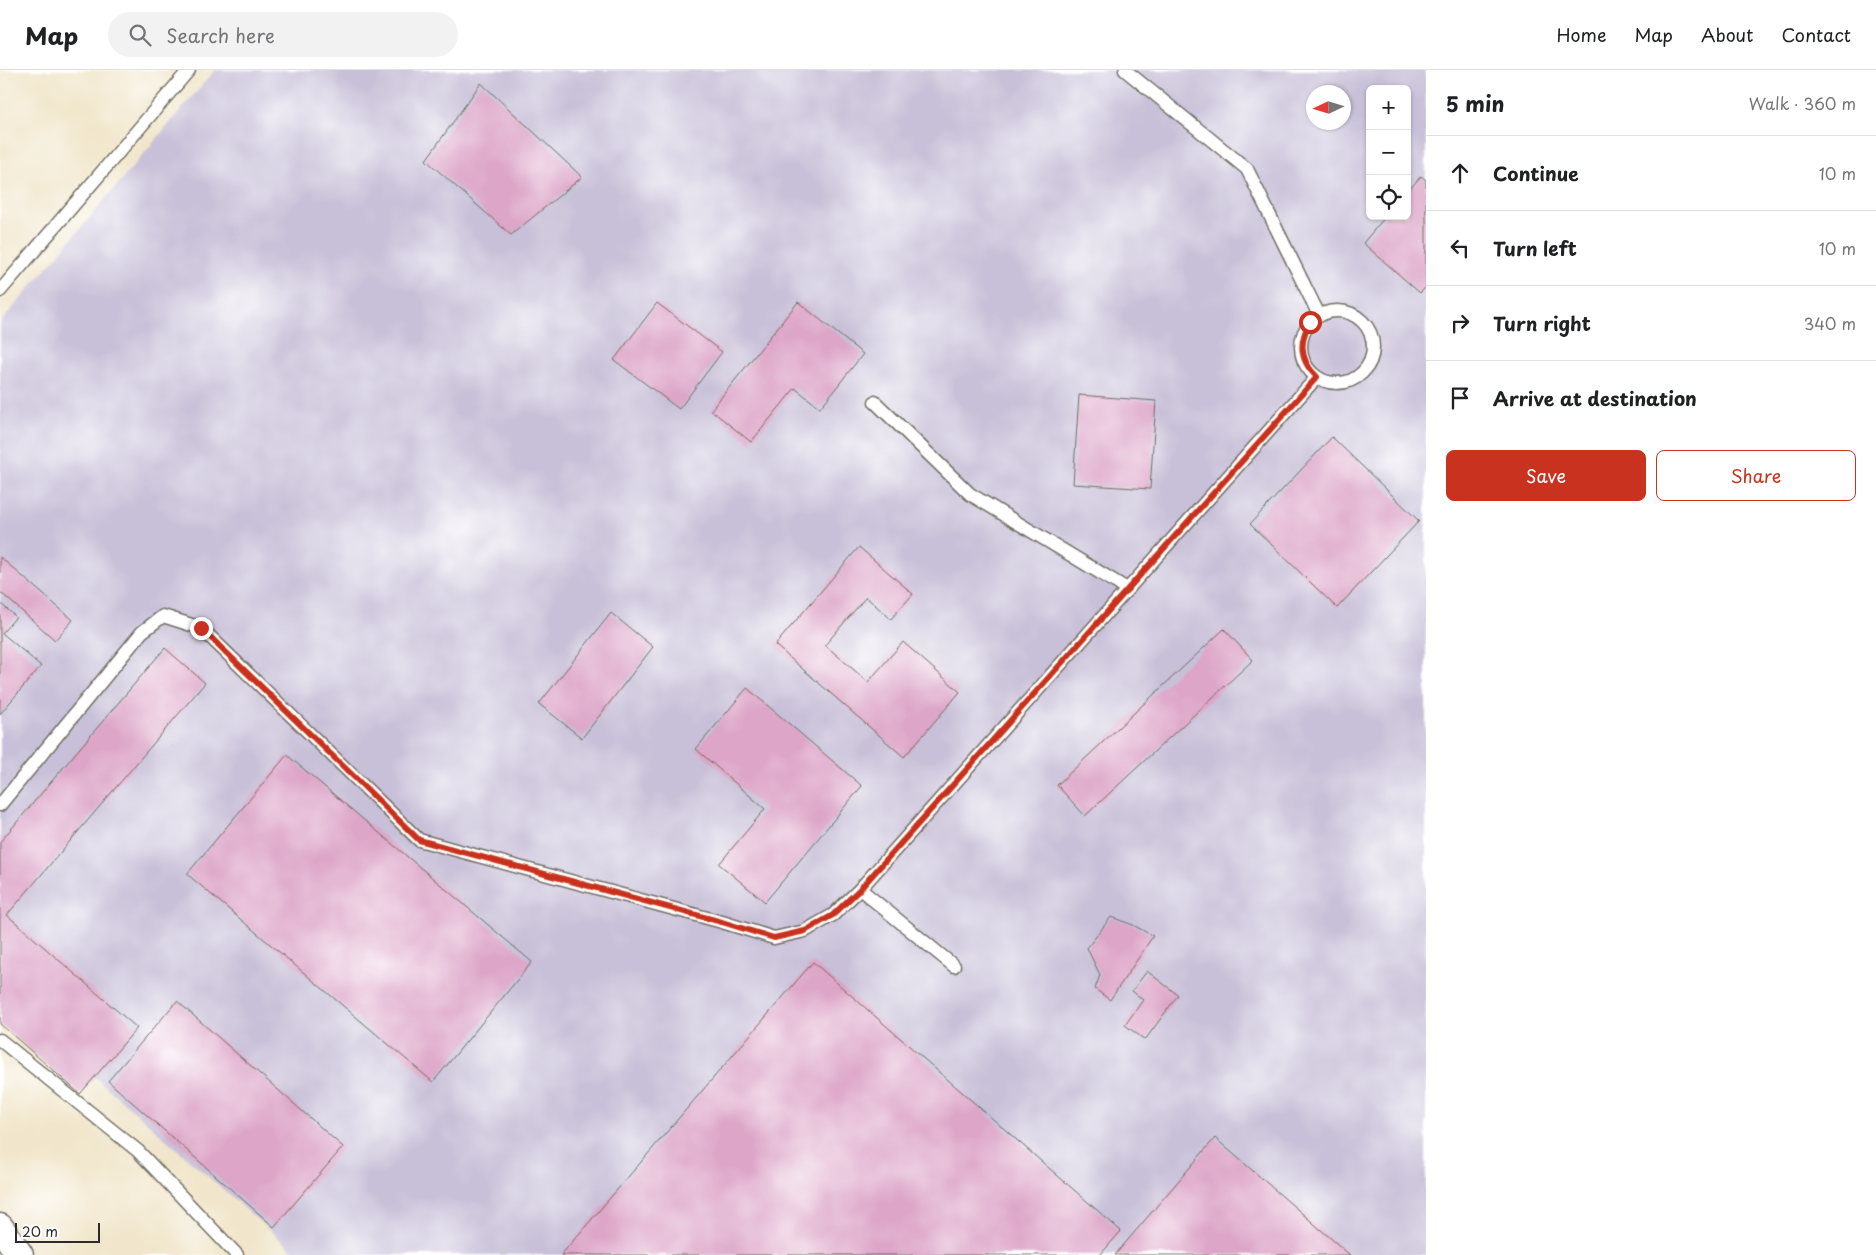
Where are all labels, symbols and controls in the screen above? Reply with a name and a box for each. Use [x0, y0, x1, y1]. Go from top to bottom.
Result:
search box [108, 12, 458, 57]
text: Map [25, 17, 78, 53]
icon: search [126, 21, 154, 49]
text: Search here [166, 21, 275, 49]
text: Home [1556, 21, 1606, 48]
text: Map [1634, 21, 1673, 48]
text: About [1701, 21, 1753, 48]
text: Contact [1781, 21, 1851, 48]
north arrow [1306, 85, 1351, 130]
map controls [1366, 85, 1411, 220]
button: + [1366, 85, 1411, 130]
text: 5 min [1446, 87, 1504, 119]
text: Walk · 360 m [1749, 91, 1856, 115]
button: − [1366, 130, 1411, 175]
icon: ahead [1446, 159, 1474, 187]
text: Continue [1493, 159, 1579, 187]
text: 10 m [1819, 161, 1856, 185]
button: locate [1366, 175, 1411, 220]
icon: left [1446, 234, 1474, 262]
text: Turn left [1493, 234, 1577, 262]
text: 10 m [1819, 236, 1856, 260]
icon: right [1446, 309, 1474, 337]
text: Turn right [1493, 309, 1591, 337]
route start [1299, 311, 1322, 334]
text: 340 m [1804, 311, 1856, 335]
icon: arrive [1446, 384, 1474, 412]
text: Arrive at destination [1493, 384, 1697, 412]
button: Save [1446, 450, 1646, 501]
button: Share [1656, 450, 1856, 501]
route end [190, 617, 213, 640]
scale bar [15, 1220, 100, 1243]
text: 20 m [22, 1221, 58, 1242]

